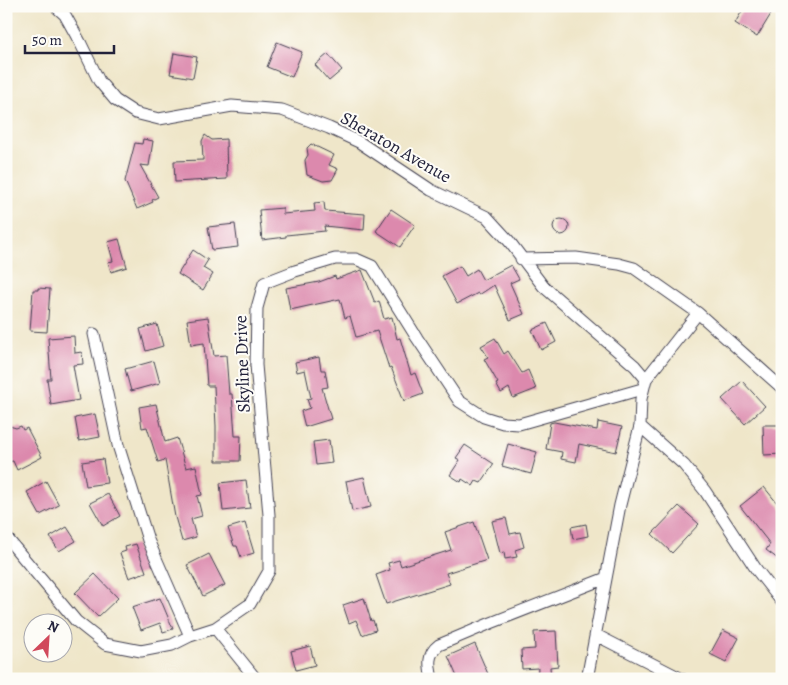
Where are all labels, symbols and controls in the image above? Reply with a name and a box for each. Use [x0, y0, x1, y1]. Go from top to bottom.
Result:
scale bar [25, 22, 114, 54]
text: 50 m [32, 30, 62, 50]
street label: Sheraton Avenue [336, 106, 456, 188]
street label: Skyline Drive [228, 315, 256, 413]
north arrow [22, 612, 72, 662]
text: N [45, 616, 62, 637]

